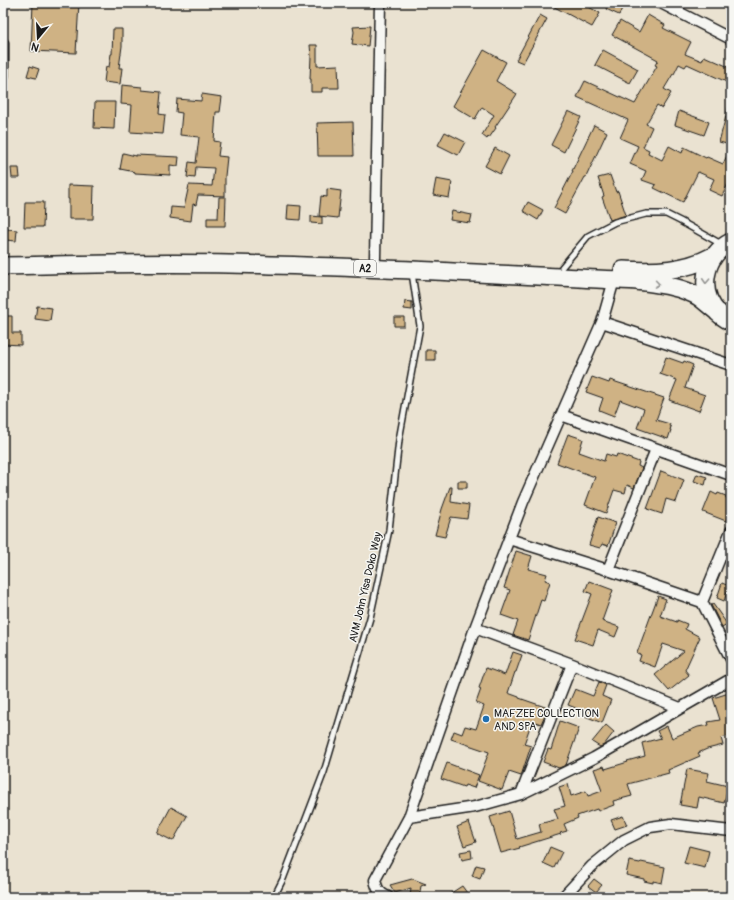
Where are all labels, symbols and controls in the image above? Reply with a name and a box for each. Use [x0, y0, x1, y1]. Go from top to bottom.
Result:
north arrow [18, 18, 58, 58]
text: N [29, 40, 41, 54]
road number: A2 [354, 260, 376, 276]
one-way arrow [702, 278, 710, 284]
one-way arrow [654, 279, 660, 288]
street label: AVM John Yisa Doko Way [346, 530, 385, 644]
place label: MAFZEE COLLECTION AND SPA [494, 707, 599, 733]
marker: MAFZEE COLLECTION AND SPA [481, 714, 491, 724]

